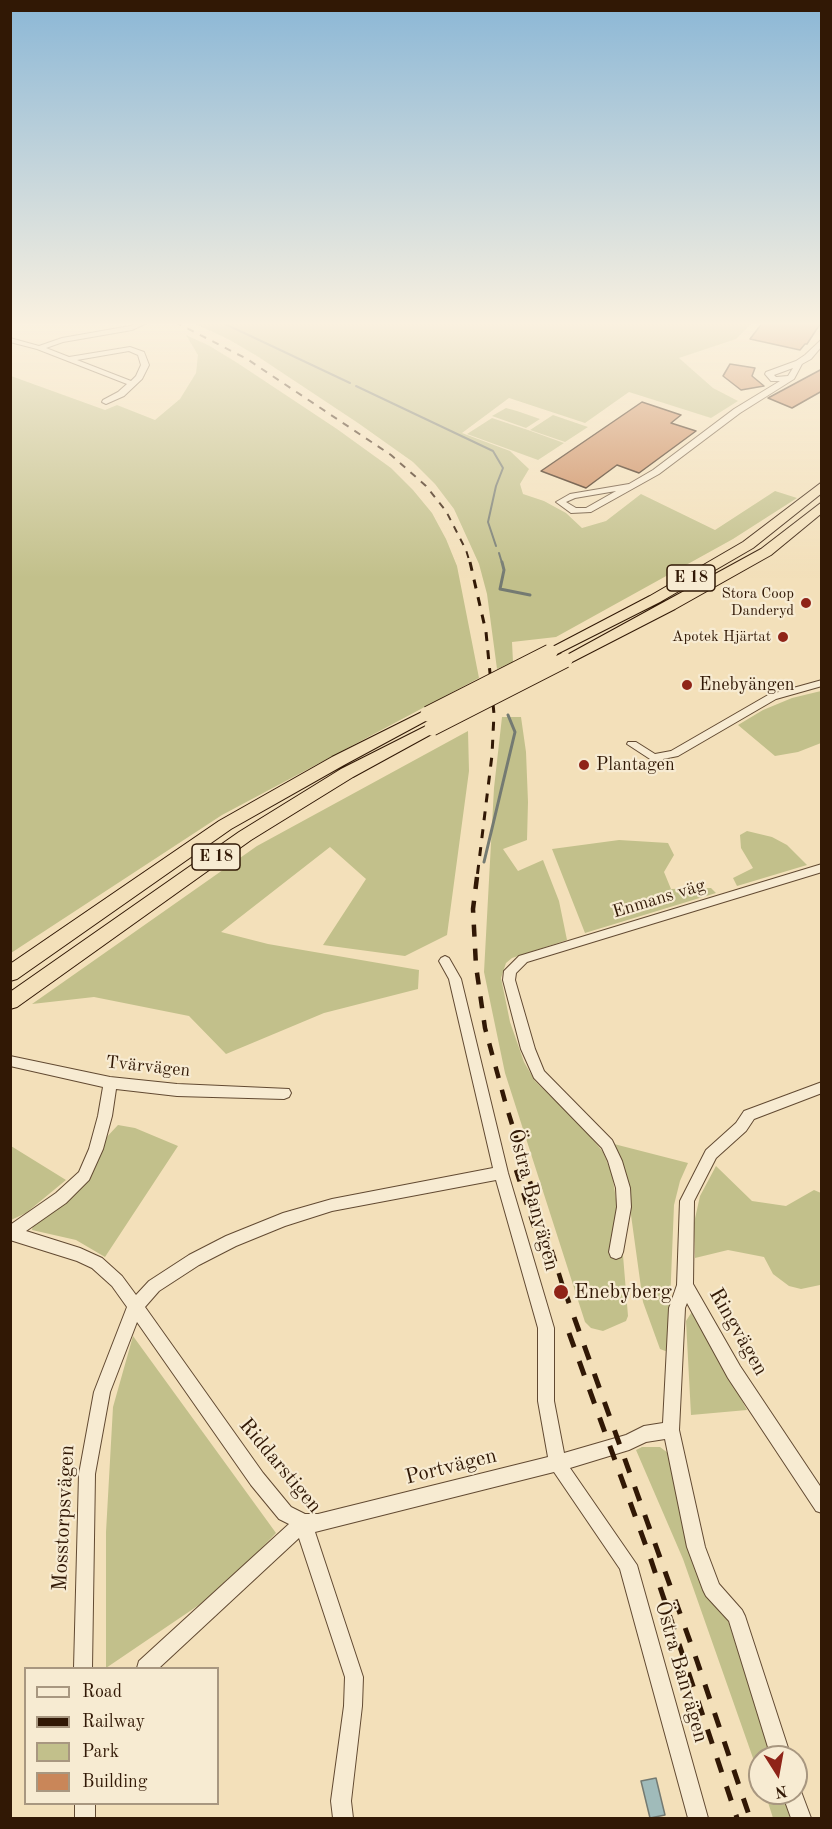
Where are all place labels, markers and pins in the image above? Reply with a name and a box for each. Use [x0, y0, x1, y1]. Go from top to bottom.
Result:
place label: Stora Coop Danderyd [722, 585, 794, 620]
marker: Stora Coop Danderyd [799, 596, 813, 610]
place label: Apotek Hjärtat [672, 628, 771, 646]
marker: Apotek Hjärtat [776, 630, 790, 644]
place label: Enebyängen [699, 674, 795, 696]
marker: Enebyängen [680, 678, 694, 692]
place label: Plantagen [596, 754, 675, 776]
marker: Plantagen [577, 758, 591, 772]
place label: Enebyberg [574, 1279, 672, 1305]
marker: Enebyberg [552, 1283, 570, 1301]

